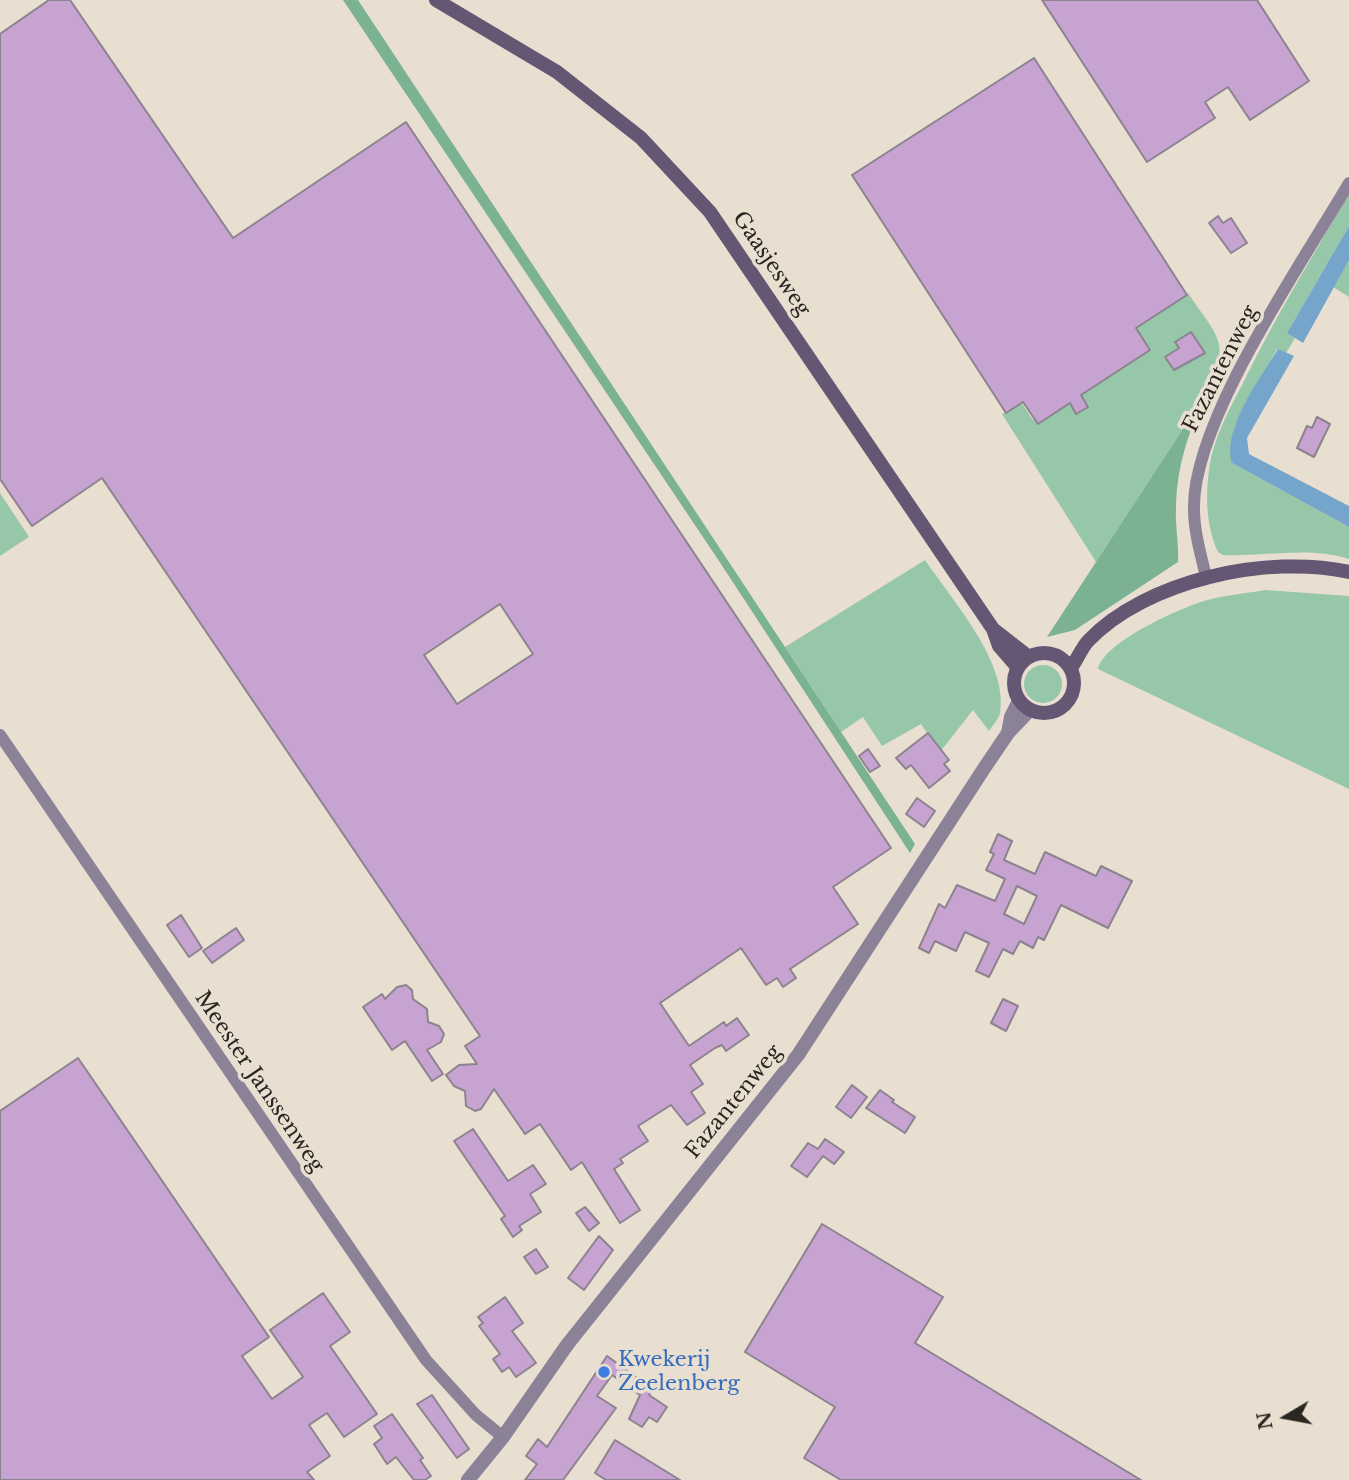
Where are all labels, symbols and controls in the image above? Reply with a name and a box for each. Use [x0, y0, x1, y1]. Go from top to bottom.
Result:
street label: Gaasjesweg [727, 207, 815, 321]
street label: Fazantenweg [1178, 301, 1264, 437]
street label: Meester Janssenweg [189, 987, 329, 1177]
street label: Fazantenweg [680, 1040, 788, 1164]
place label: Kwekerij Zeelenberg [618, 1347, 740, 1397]
marker: Kwekerij Zeelenberg [596, 1364, 612, 1380]
north arrow [1251, 1382, 1321, 1452]
text: N [1252, 1410, 1278, 1432]

